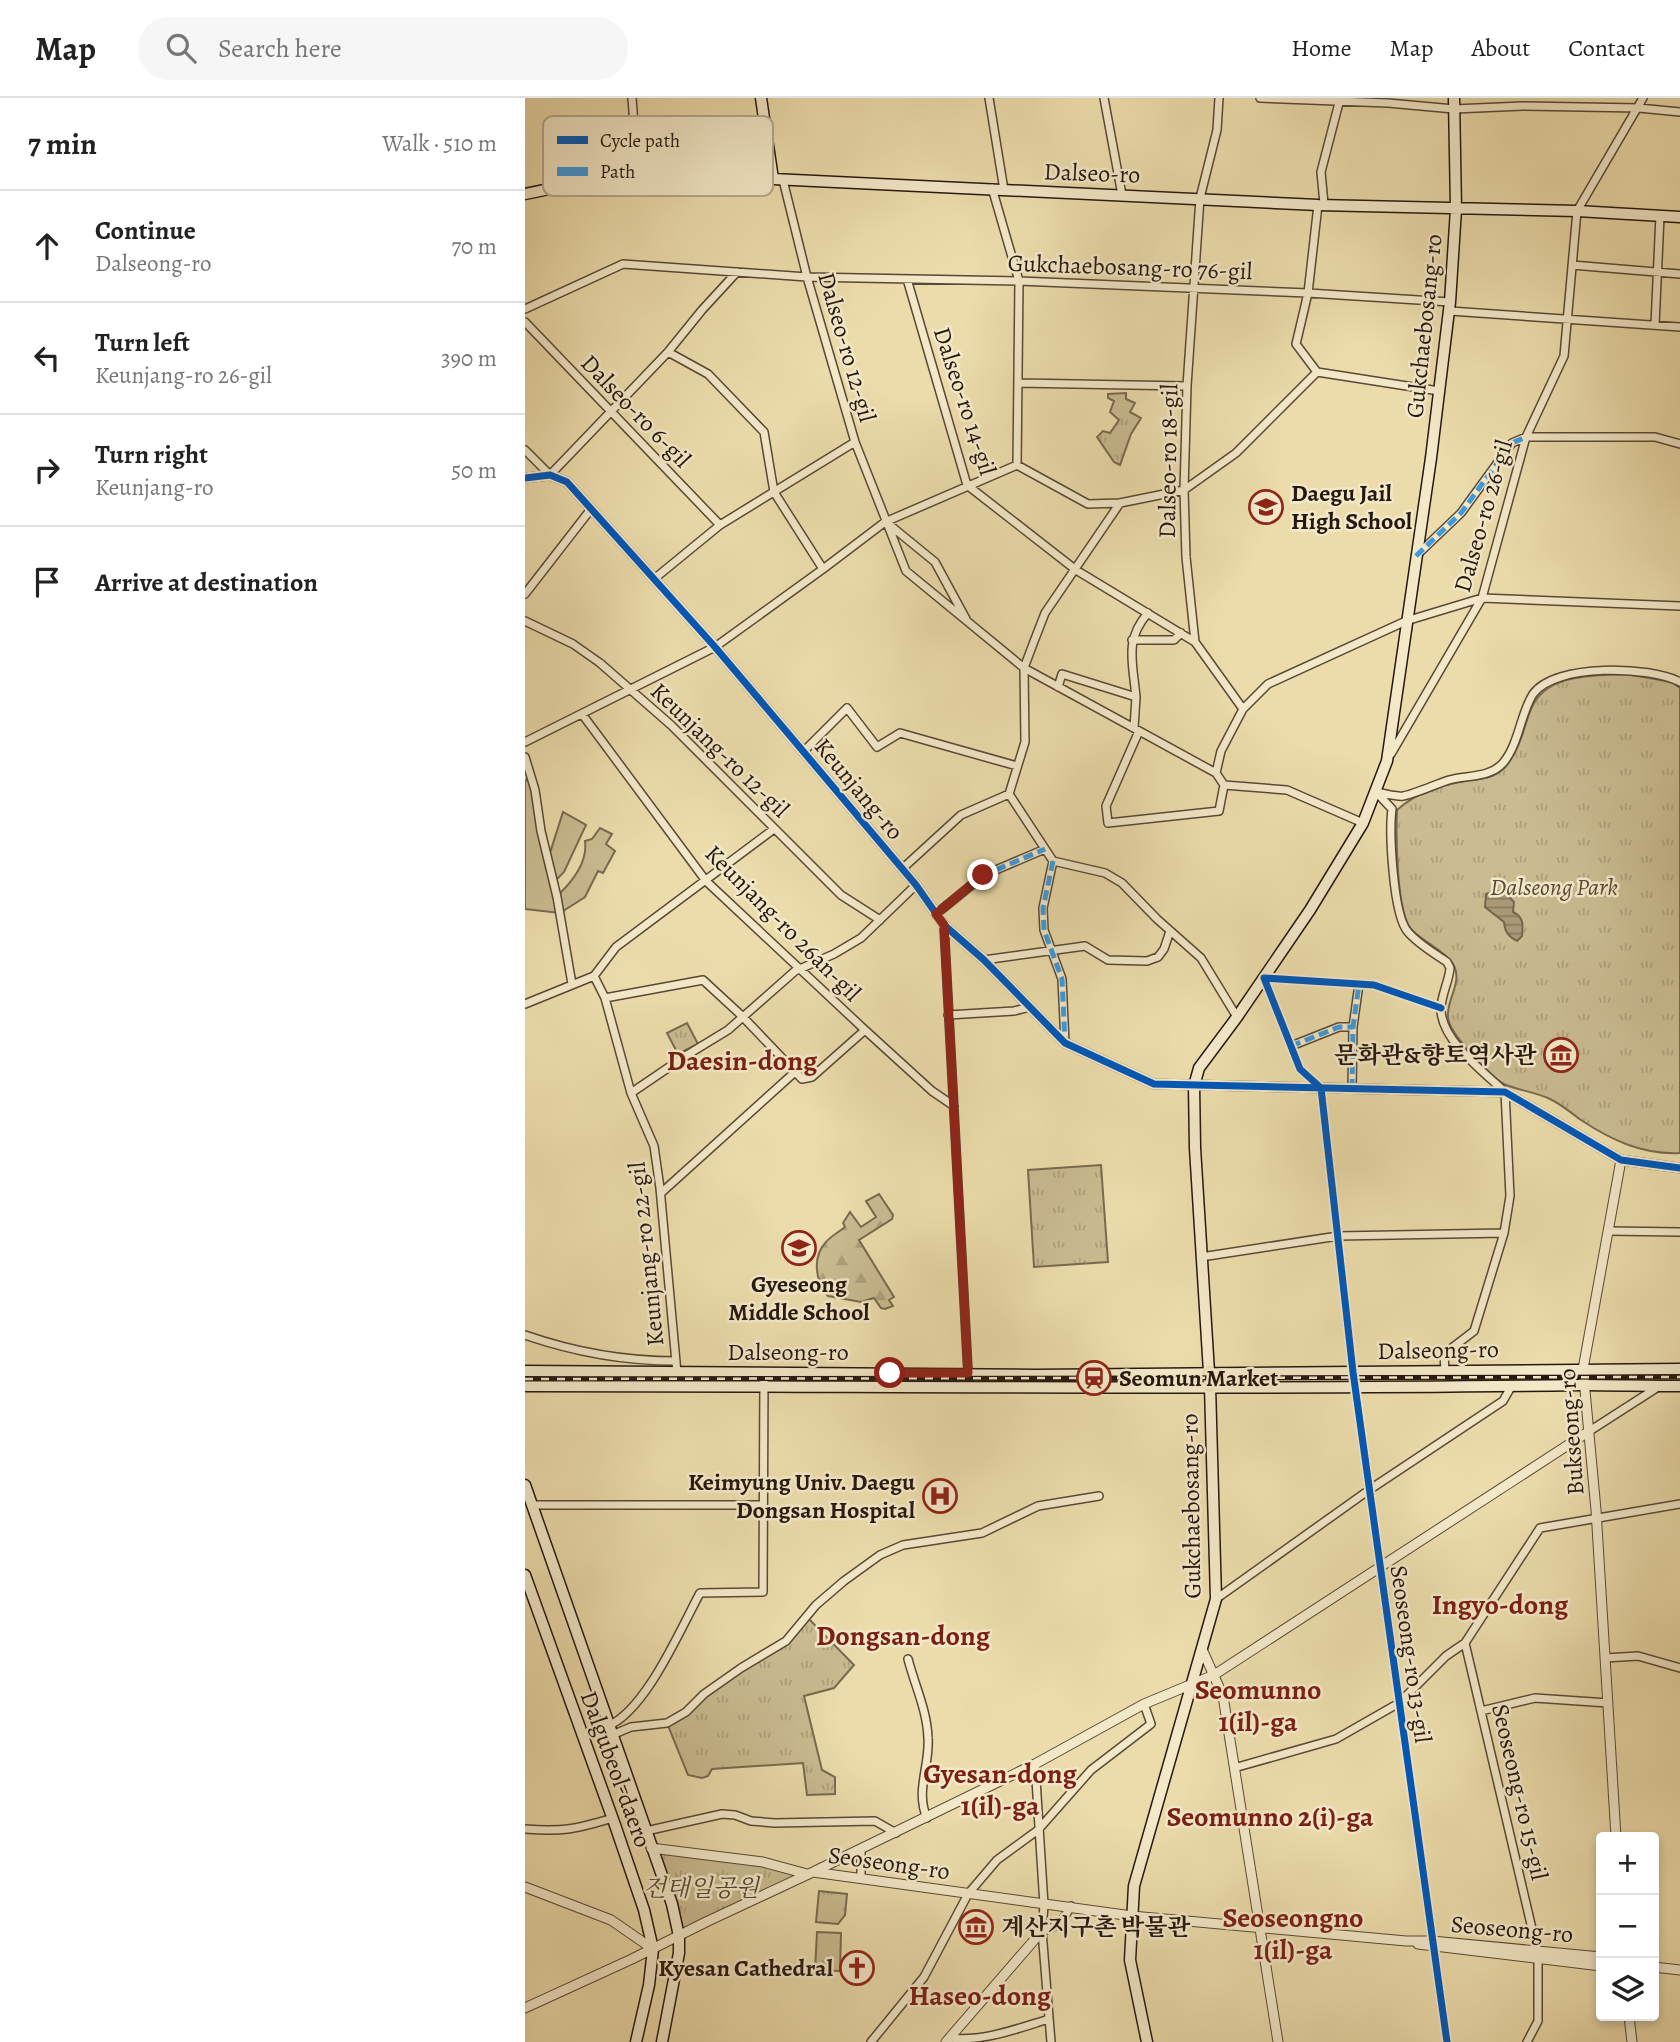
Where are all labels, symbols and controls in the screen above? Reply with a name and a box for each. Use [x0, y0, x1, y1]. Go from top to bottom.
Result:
search box [138, 17, 628, 80]
text: Map [35, 26, 96, 71]
icon: search [162, 29, 200, 67]
text: Search here [218, 31, 342, 66]
text: Home [1291, 32, 1352, 64]
text: Map [1390, 32, 1434, 64]
text: About [1472, 32, 1530, 64]
text: Contact [1568, 32, 1645, 64]
legend [543, 116, 773, 196]
text: 7 min [28, 124, 97, 164]
text: Walk · 510 m [382, 128, 497, 159]
text: Cycle path [600, 128, 680, 154]
street label: Dalseo-ro [1043, 155, 1141, 191]
text: Path [600, 159, 635, 185]
text: Continue [95, 213, 196, 248]
icon: ahead [28, 227, 66, 265]
text: 70 m [451, 231, 497, 262]
street label: Gukchaebosang-ro [1398, 232, 1450, 420]
street label: Gukchaebosang-ro 76-gil [1007, 247, 1253, 287]
text: Dalseong-ro [95, 248, 211, 279]
street label: Dalseo-ro 12-gil [810, 268, 884, 426]
street label: Dalseo-ro 14-gil [926, 323, 1004, 479]
text: Turn left [95, 325, 190, 360]
icon: left [28, 339, 66, 377]
text: 390 m [441, 343, 497, 374]
street label: Dalseo-ro 6-gil [574, 347, 698, 475]
text: Keunjang-ro 26-gil [95, 360, 272, 391]
street label: Dalseo-ro 18-gil [1151, 383, 1185, 539]
street label: Dalseo-ro 26-gil [1446, 436, 1520, 596]
text: Turn right [95, 437, 208, 472]
icon: right [28, 451, 66, 489]
text: 50 m [451, 455, 497, 486]
text: Keunjang-ro [95, 472, 213, 503]
place label: Daegu Jail High School [1291, 477, 1413, 537]
school or university icon: Daegu Jail High School [1247, 488, 1285, 526]
icon: arrive [28, 563, 66, 601]
text: Arrive at destination [95, 565, 318, 600]
street label: Keunjang-ro 12-gil [644, 675, 797, 825]
street label: Keunjang-ro [807, 731, 911, 847]
street label: Keunjang-ro 26an-gil [698, 838, 868, 1008]
route end [967, 859, 998, 890]
park label: Dalseong Park [1490, 871, 1618, 903]
museum icon: 문화관&향토역사관 [1542, 1036, 1580, 1074]
place label: 문화관&향토역사관 [1334, 1039, 1537, 1071]
district label: Daesin-dong [667, 1042, 818, 1080]
street label: Keunjang-ro 22-gil [620, 1160, 672, 1348]
school or university icon: Gyeseong Middle School [780, 1229, 818, 1267]
place label: Gyeseong Middle School [728, 1268, 870, 1328]
street label: Dalseong-ro [1377, 1333, 1499, 1367]
street label: Dalseong-ro [727, 1336, 849, 1368]
route start [874, 1357, 905, 1388]
station icon: Seomun Market [1075, 1359, 1113, 1397]
place label: Seomun Market [1119, 1362, 1278, 1394]
street label: Bukseong-ro [1551, 1368, 1591, 1496]
street label: Gukchaebosang-ro [1173, 1413, 1209, 1599]
place label: Keimyung Univ. Daegu Dongsan Hospital [688, 1466, 916, 1526]
hospital icon: Keimyung Univ. Daegu Dongsan Hospital [921, 1477, 959, 1515]
street label: Seoseong-ro 13-gil [1383, 1563, 1439, 1745]
district label: Ingyo-dong [1432, 1586, 1569, 1624]
district label: Dongsan-dong [816, 1617, 991, 1655]
district label: Seomunno 1(il)-ga [1195, 1671, 1321, 1741]
street label: Dalgubeol-daero [573, 1686, 659, 1852]
street label: Seoseong-ro 15-gil [1484, 1701, 1556, 1883]
district label: Gyesan-dong 1(il)-ga [923, 1755, 1077, 1825]
district label: Seomunno 2(i)-ga [1167, 1798, 1374, 1836]
map controls [1596, 1832, 1659, 2021]
button: + [1596, 1832, 1659, 1895]
street label: Seoseong-ro [826, 1839, 952, 1887]
park label: 전태일공원 [643, 1872, 761, 1904]
button: − [1596, 1895, 1659, 1958]
district label: Seoseongno 1(il)-ga [1222, 1899, 1364, 1969]
museum icon: 계산지구촌 박물관 [957, 1908, 995, 1946]
street label: Seoseong-ro [1450, 1908, 1574, 1950]
place label: 계산지구촌 박물관 [1001, 1911, 1191, 1943]
church icon: Kyesan Cathedral [838, 1949, 876, 1987]
place label: Kyesan Cathedral [658, 1952, 834, 1984]
button: layers [1596, 1958, 1659, 2021]
district label: Haseo-dong [909, 1977, 1052, 2015]

